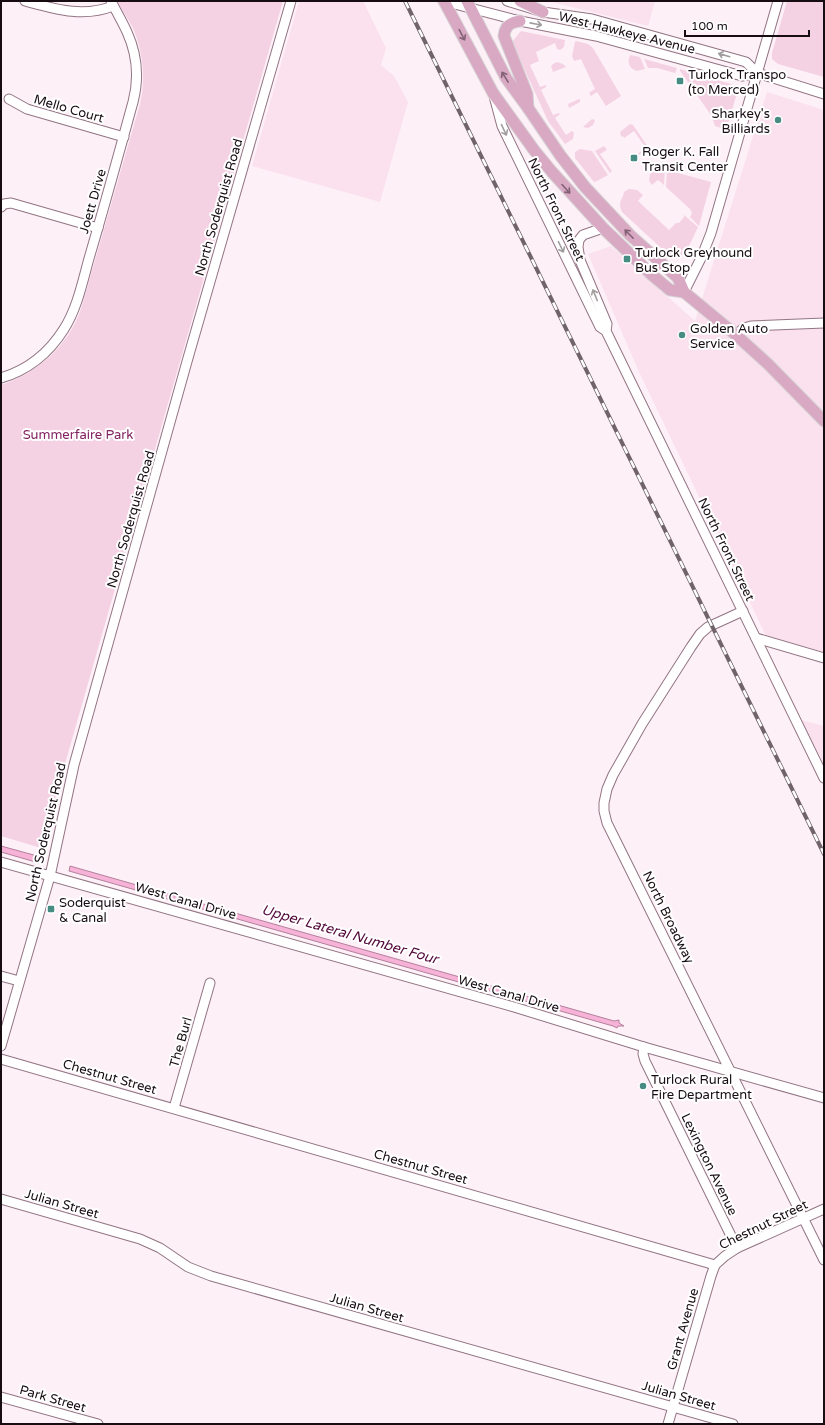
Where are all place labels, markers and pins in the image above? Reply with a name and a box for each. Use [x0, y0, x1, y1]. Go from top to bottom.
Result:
place label: Turlock Transpo (to Merced) [688, 67, 786, 98]
marker: Turlock Transpo (to Merced) [675, 76, 685, 86]
place label: Sharkey's Billiards [712, 106, 770, 137]
marker: Sharkey's Billiards [773, 115, 783, 125]
place label: Roger K. Fall Transit Center [642, 144, 728, 175]
marker: Roger K. Fall Transit Center [629, 153, 639, 163]
place label: Turlock Greyhound Bus Stop [635, 245, 752, 276]
marker: Turlock Greyhound Bus Stop [622, 254, 632, 264]
place label: Golden Auto Service [690, 321, 768, 352]
marker: Golden Auto Service [677, 330, 687, 340]
place label: Soderquist & Canal [59, 895, 126, 926]
marker: Soderquist & Canal [46, 904, 56, 914]
place label: Turlock Rural Fire Department [651, 1072, 752, 1103]
marker: Turlock Rural Fire Department [638, 1081, 648, 1091]

